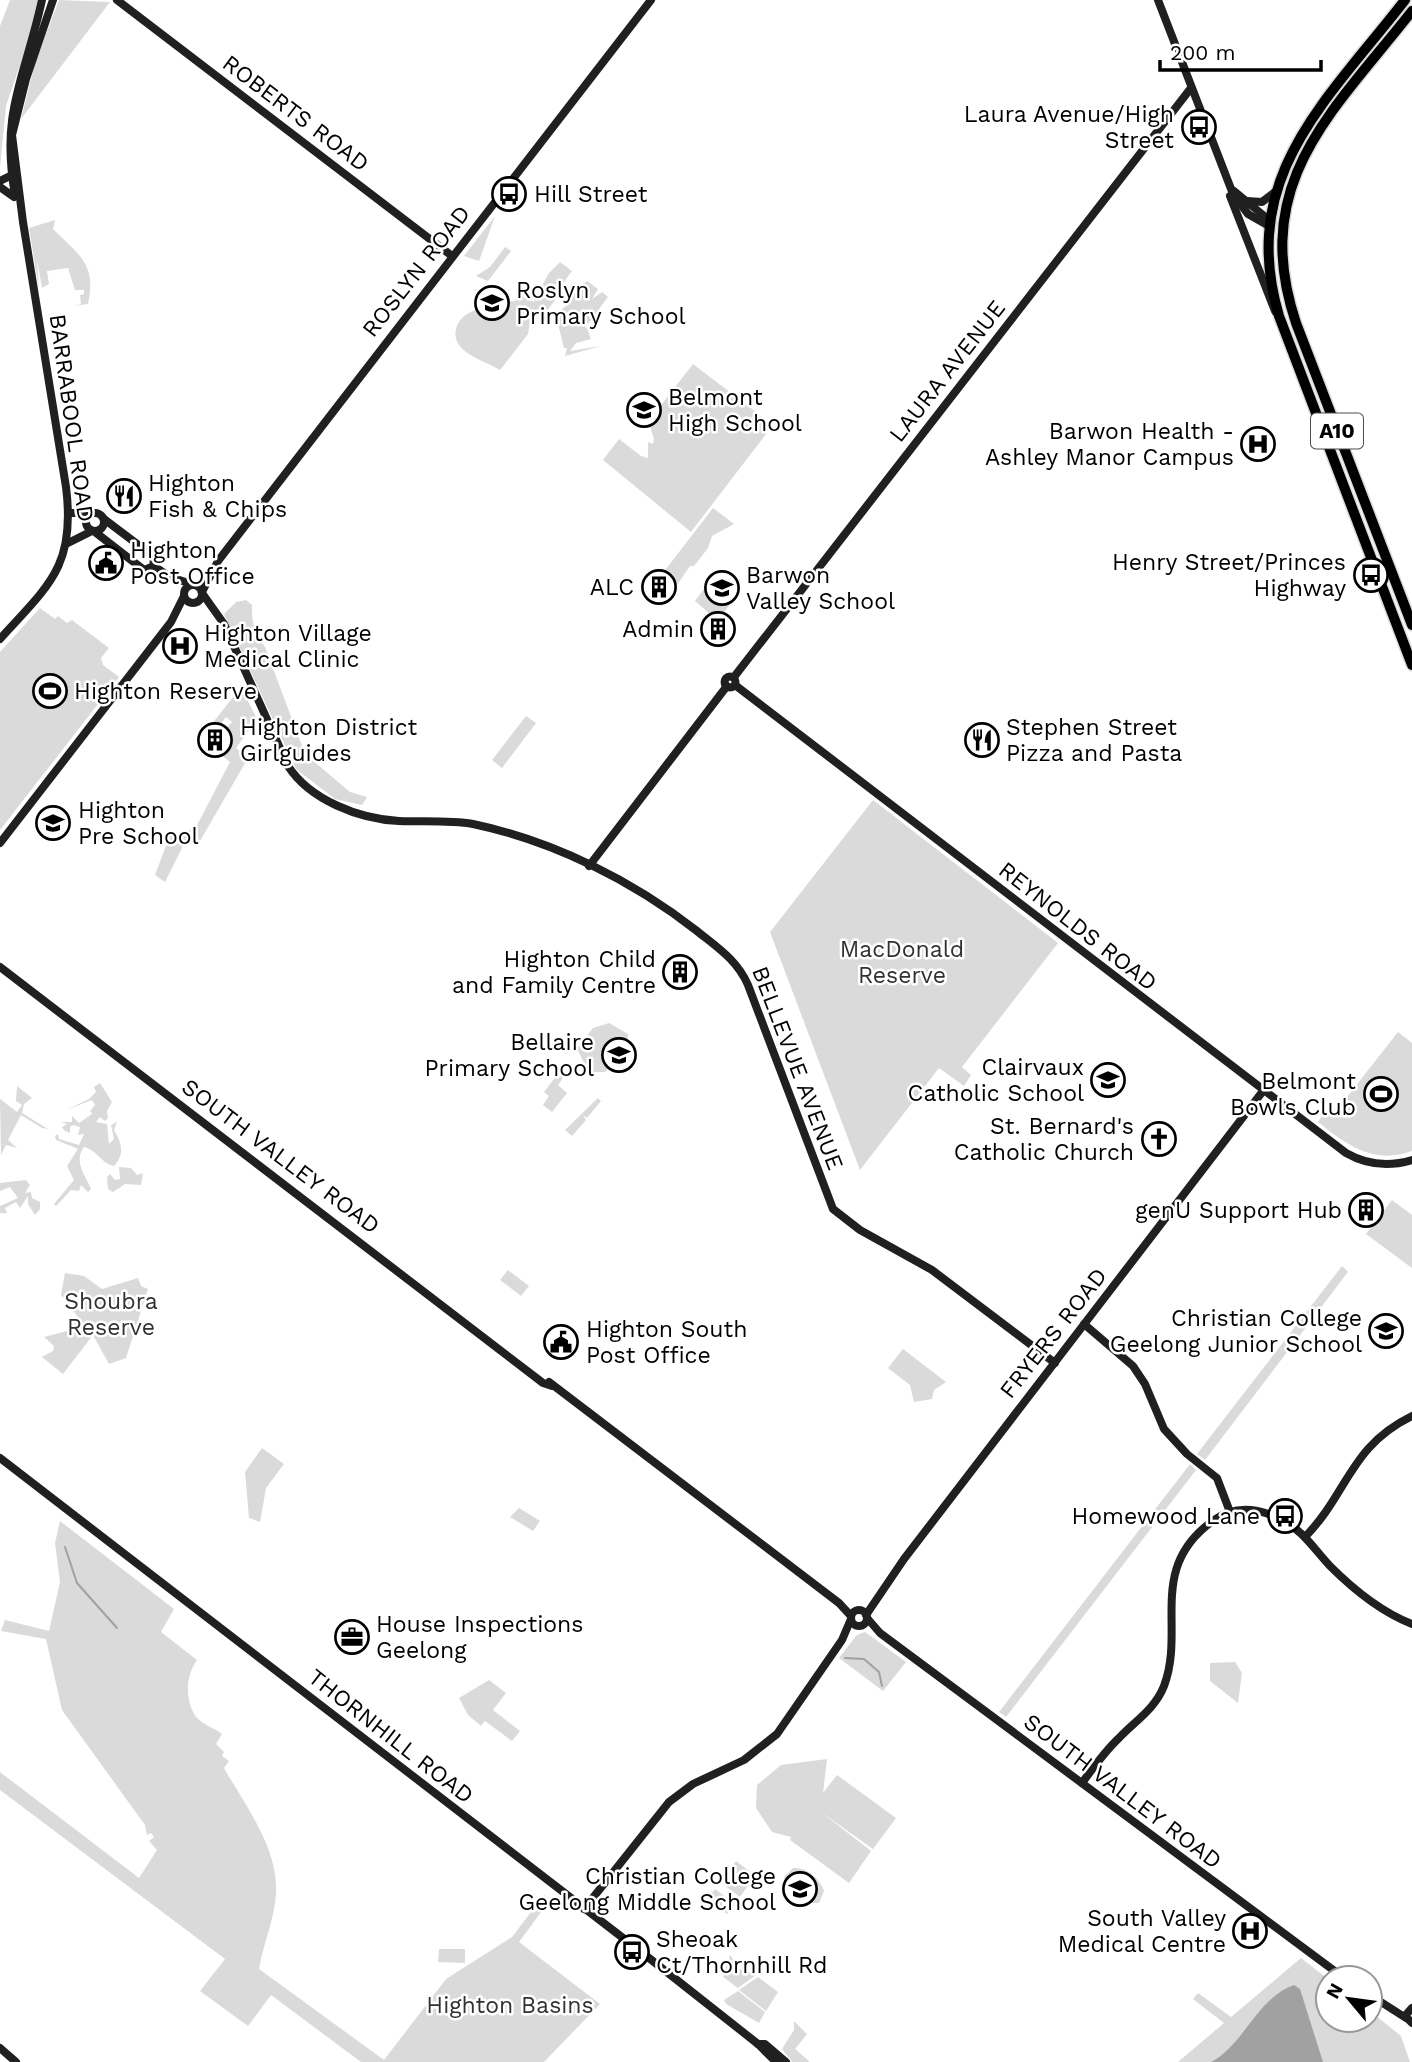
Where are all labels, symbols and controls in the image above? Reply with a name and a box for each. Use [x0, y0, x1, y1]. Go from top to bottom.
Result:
scale bar [1160, 28, 1321, 72]
text: 200 m [1170, 40, 1236, 65]
street label: ROBERTS ROAD [217, 50, 374, 177]
place label: Laura Avenue/High Street [964, 101, 1174, 154]
bus stop icon: Laura Avenue/High Street [1180, 108, 1218, 146]
bus stop icon: Hill Street [490, 175, 528, 213]
place label: Hill Street [534, 181, 648, 208]
street label: ROSLYN ROAD [357, 200, 476, 342]
place label: Roslyn Primary School [516, 277, 686, 330]
school or university icon: Roslyn Primary School [473, 284, 511, 322]
street label: LAURA AVENUE [884, 295, 1011, 448]
street label: BARRABOOL ROAD [44, 312, 99, 524]
place label: Belmont High School [668, 384, 802, 437]
school or university icon: Belmont High School [625, 391, 663, 429]
road number: A10 [1311, 414, 1363, 448]
place label: Barwon Health - Ashley Manor Campus [985, 418, 1234, 471]
hospital icon: Barwon Health - Ashley Manor Campus [1239, 425, 1277, 463]
place label: Highton Fish & Chips [148, 470, 287, 523]
restaurant icon: Highton Fish & Chips [105, 477, 143, 515]
place label: Highton Post Office [130, 537, 255, 590]
public building icon: Highton Post Office [87, 544, 125, 582]
place label: Henry Street/Princes Highway [1112, 549, 1346, 602]
bus stop icon: Henry Street/Princes Highway [1352, 556, 1390, 594]
place label: Barwon Valley School [746, 562, 895, 615]
building icon: ALC [640, 568, 678, 606]
school or university icon: Barwon Valley School [703, 569, 741, 607]
place label: ALC [590, 574, 634, 601]
building icon: Admin [699, 610, 737, 648]
place label: Admin [622, 616, 694, 643]
place label: Highton Village Medical Clinic [204, 620, 372, 673]
hospital icon: Highton Village Medical Clinic [161, 627, 199, 665]
sports icon: Highton Reserve [31, 672, 69, 710]
place label: Highton Reserve [74, 678, 257, 705]
place label: Highton District Girlguides [240, 714, 418, 767]
place label: Stephen Street Pizza and Pasta [1006, 714, 1182, 767]
building icon: Highton District Girlguides [196, 721, 234, 759]
restaurant icon: Stephen Street Pizza and Pasta [963, 721, 1001, 759]
place label: Highton Pre School [78, 797, 199, 850]
school or university icon: Highton Pre School [34, 804, 72, 842]
street label: REYNOLDS ROAD [993, 856, 1162, 997]
park label: MacDonald Reserve [840, 936, 964, 989]
place label: Highton Child and Family Centre [452, 946, 656, 999]
building icon: Highton Child and Family Centre [661, 953, 699, 991]
street label: BELLEVUE AVENUE [746, 963, 849, 1174]
place label: Bellaire Primary School [425, 1029, 594, 1082]
school or university icon: Bellaire Primary School [600, 1036, 638, 1074]
place label: Clairvaux Catholic School [908, 1054, 1084, 1107]
school or university icon: Clairvaux Catholic School [1089, 1061, 1127, 1099]
place label: Belmont Bowls Club [1230, 1068, 1356, 1121]
street label: SOUTH VALLEY ROAD [176, 1073, 385, 1240]
sports icon: Belmont Bowls Club [1362, 1075, 1400, 1113]
place label: St. Bernard's Catholic Church [954, 1113, 1134, 1166]
church icon: St. Bernard's Catholic Church [1140, 1120, 1178, 1158]
building icon: genU Support Hub [1347, 1191, 1385, 1229]
place label: genU Support Hub [1135, 1197, 1342, 1224]
street label: FRYERS ROAD [994, 1263, 1113, 1404]
park label: Shoubra Reserve [64, 1288, 158, 1341]
place label: Christian College Geelong Junior School [1110, 1305, 1362, 1358]
school or university icon: Christian College Geelong Junior School [1367, 1312, 1405, 1350]
place label: Highton South Post Office [586, 1316, 747, 1369]
public building icon: Highton South Post Office [542, 1323, 580, 1361]
bus stop icon: Homewood Lane [1266, 1497, 1304, 1535]
place label: Homewood Lane [1072, 1503, 1260, 1530]
place label: House Inspections Geelong [376, 1611, 583, 1664]
office icon: House Inspections Geelong [333, 1618, 371, 1656]
street label: THORNHILL ROAD [303, 1664, 479, 1809]
street label: SOUTH VALLEY ROAD [1018, 1708, 1227, 1875]
place label: Christian College Geelong Middle School [518, 1863, 776, 1916]
school or university icon: Christian College Geelong Middle School [781, 1870, 819, 1908]
place label: South Valley Medical Centre [1058, 1905, 1226, 1958]
hospital icon: South Valley Medical Centre [1231, 1912, 1269, 1950]
place label: Sheoak Ct/Thornhill Rd [656, 1926, 827, 1979]
bus stop icon: Sheoak Ct/Thornhill Rd [613, 1933, 651, 1971]
north arrow [1314, 1964, 1384, 2034]
text: N [1321, 1979, 1348, 2003]
park label: Highton Basins [426, 1992, 594, 2019]

